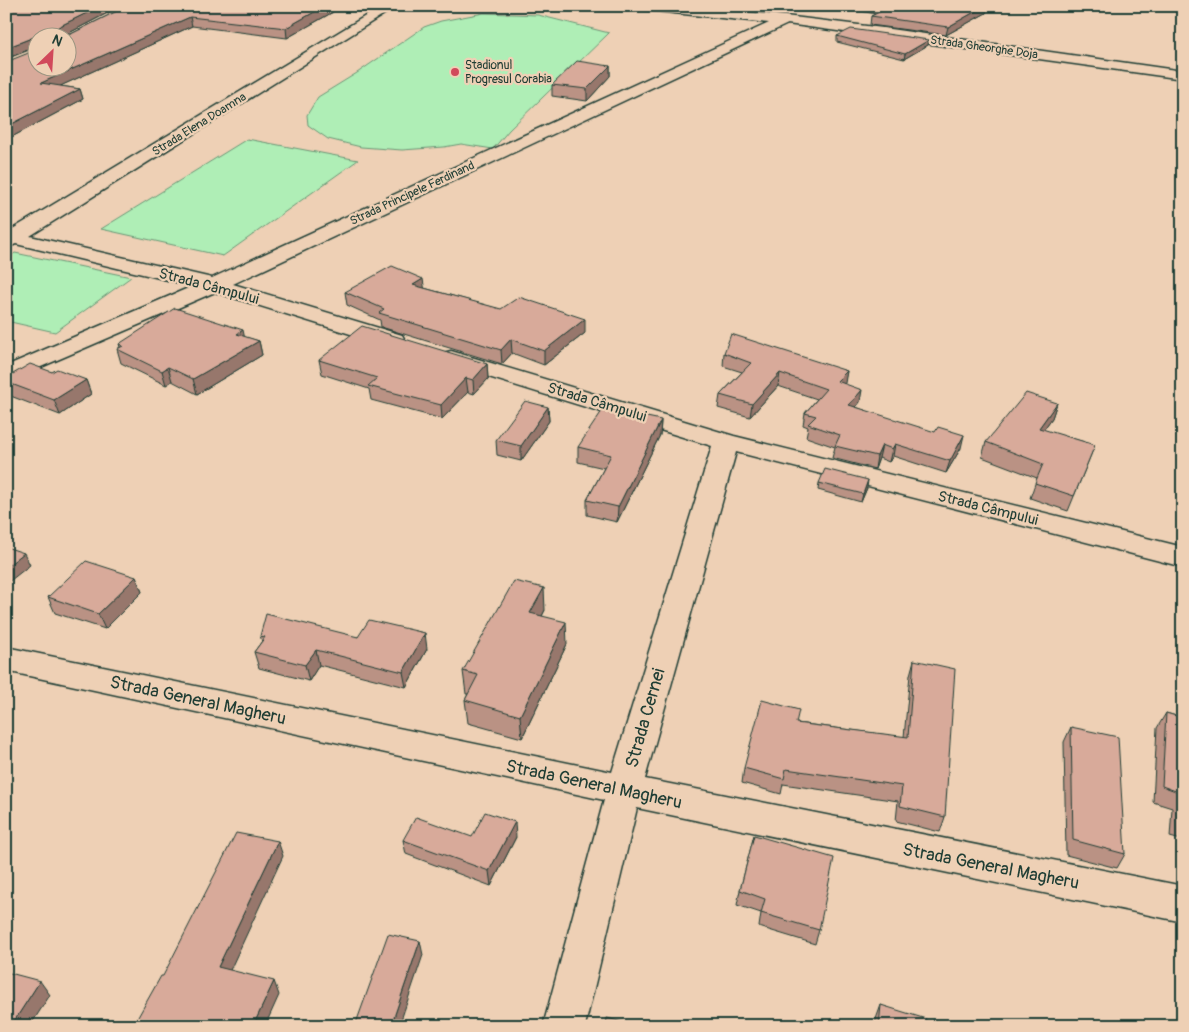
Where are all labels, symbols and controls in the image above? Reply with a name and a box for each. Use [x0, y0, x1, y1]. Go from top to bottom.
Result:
north arrow [28, 28, 78, 78]
text: N [49, 31, 65, 50]
street label: Strada Gheorghe Doja [929, 33, 1039, 63]
place label: Stadionul Progresul Corabia [465, 58, 552, 87]
marker: Stadionul Progresul Corabia [449, 66, 461, 78]
street label: Strada Elena Doamna [149, 89, 249, 159]
street label: Strada Principele Ferdinand [347, 158, 477, 229]
street label: Strada Câmpului [157, 264, 261, 309]
street label: Strada Câmpului [545, 378, 649, 427]
street label: Strada Câmpului [936, 487, 1040, 530]
street label: Strada Cernei [620, 666, 671, 770]
street label: Strada General Magheru [108, 671, 288, 730]
street label: Strada General Magheru [504, 755, 684, 814]
street label: Strada General Magheru [901, 838, 1081, 895]

